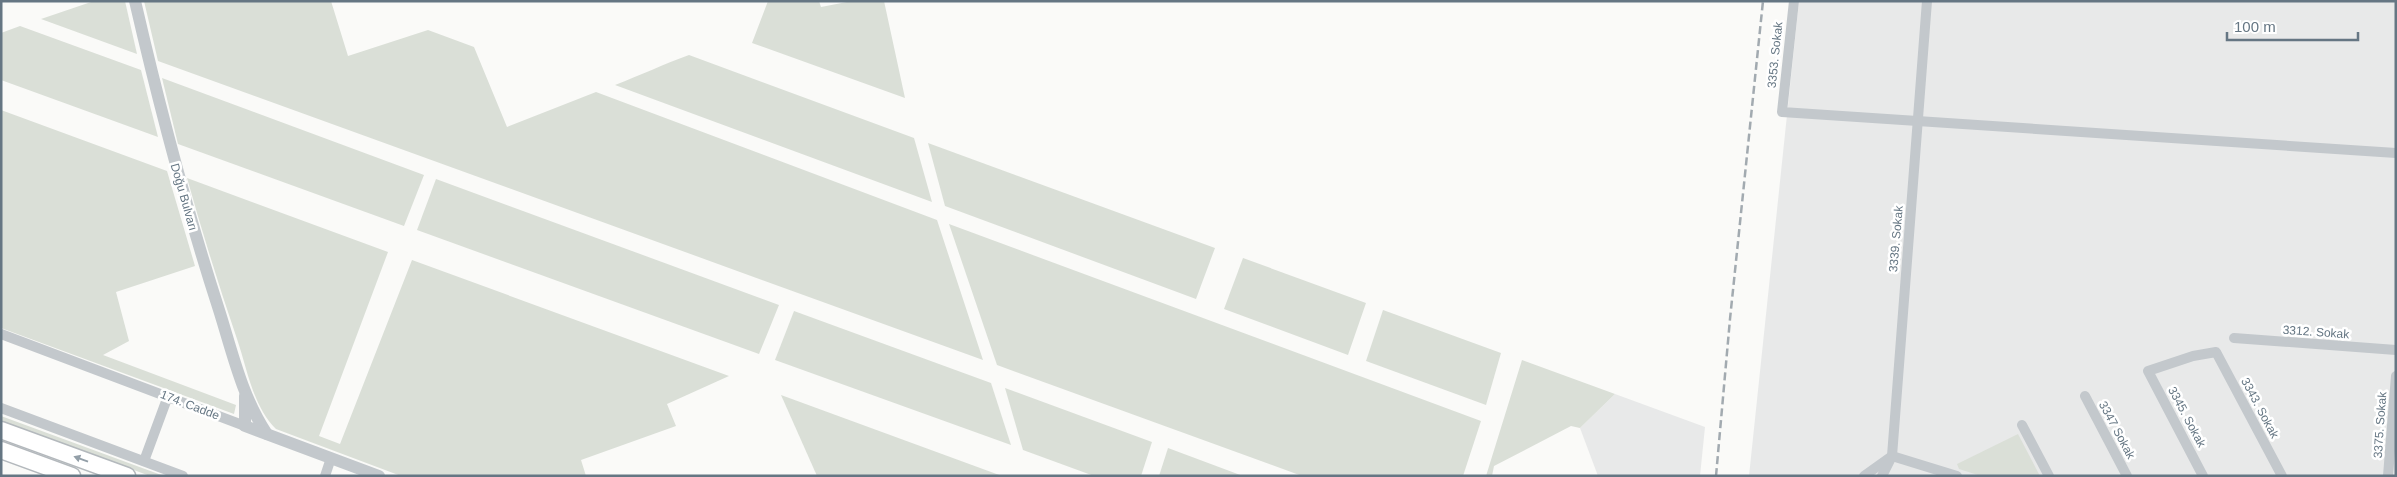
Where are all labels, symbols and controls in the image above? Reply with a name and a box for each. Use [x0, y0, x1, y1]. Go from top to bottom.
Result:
scale bar [2227, 10, 2358, 42]
text: 100 m [2234, 18, 2276, 35]
street label: 3353. Sokak [1765, 20, 1786, 89]
street label: Doğu Bulvarı [168, 162, 200, 232]
street label: 3339. Sokak [1886, 204, 1906, 273]
street label: 3312. Sokak [2282, 323, 2351, 341]
street label: 3343. Sokak [2238, 375, 2282, 442]
street label: 3345. Sokak [2165, 384, 2209, 451]
street label: 174. Cadde [159, 387, 222, 423]
street label: 3375. Sokak [2371, 390, 2389, 459]
street label: 3347 Sokak [2096, 399, 2139, 462]
one-way arrow [73, 455, 88, 463]

